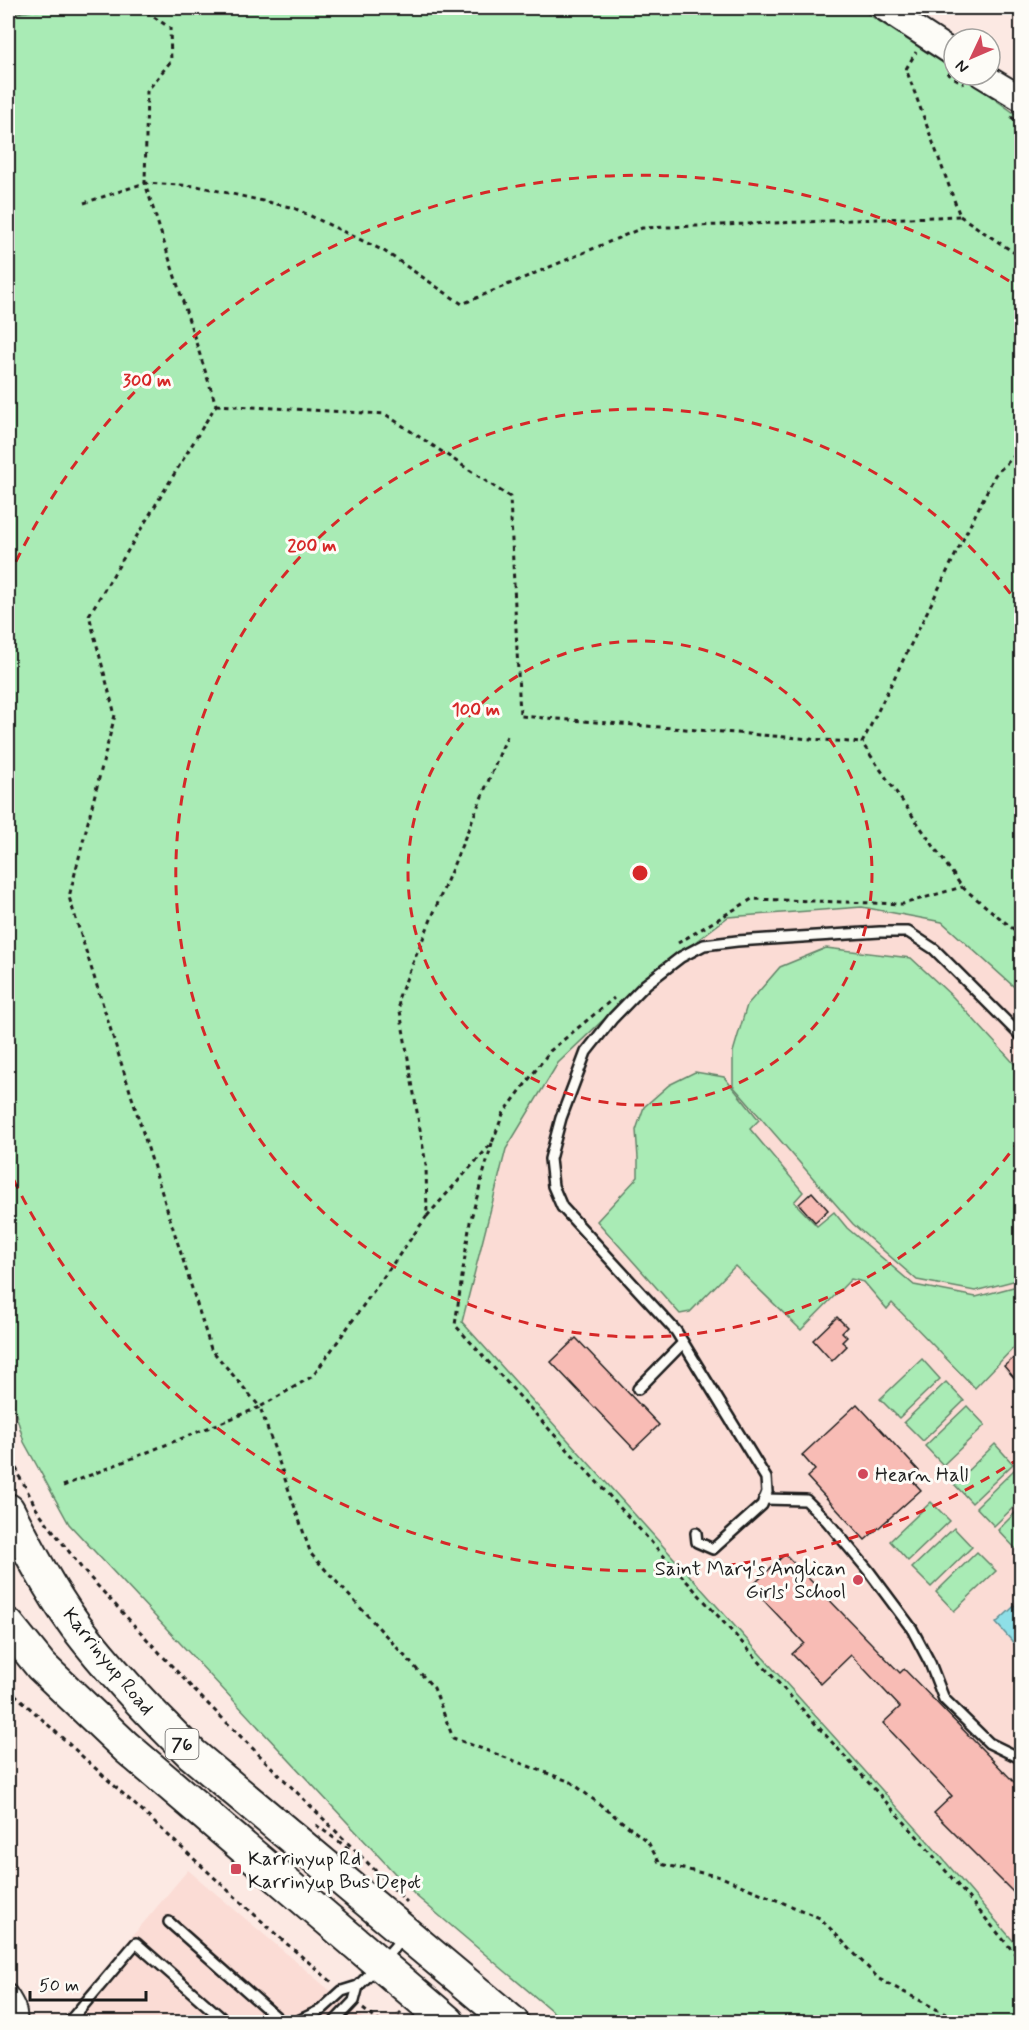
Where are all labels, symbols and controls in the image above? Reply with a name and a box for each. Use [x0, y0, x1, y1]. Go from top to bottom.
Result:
north arrow [942, 27, 1002, 87]
text: N [951, 55, 974, 78]
text: 300 m [123, 369, 171, 393]
text: 200 m [287, 534, 337, 558]
text: 100 m [452, 698, 500, 722]
centre of rings [630, 863, 650, 883]
place label: Hearn Hall [875, 1462, 968, 1489]
marker: Hearn Hall [856, 1467, 870, 1481]
place label: Saint Mary's Anglican Girls' School [655, 1556, 846, 1606]
marker: Saint Mary's Anglican Girls' School [851, 1573, 865, 1587]
street label: Karrinyup Road [56, 1602, 160, 1721]
road number: 76 [166, 1729, 198, 1759]
place label: Karrinyup Rd Karrinyup Bus Depot [248, 1846, 421, 1896]
marker: Karrinyup Rd Karrinyup Bus Depot [229, 1862, 243, 1876]
scale bar [30, 1964, 146, 2002]
text: 50 m [39, 1974, 79, 1998]

